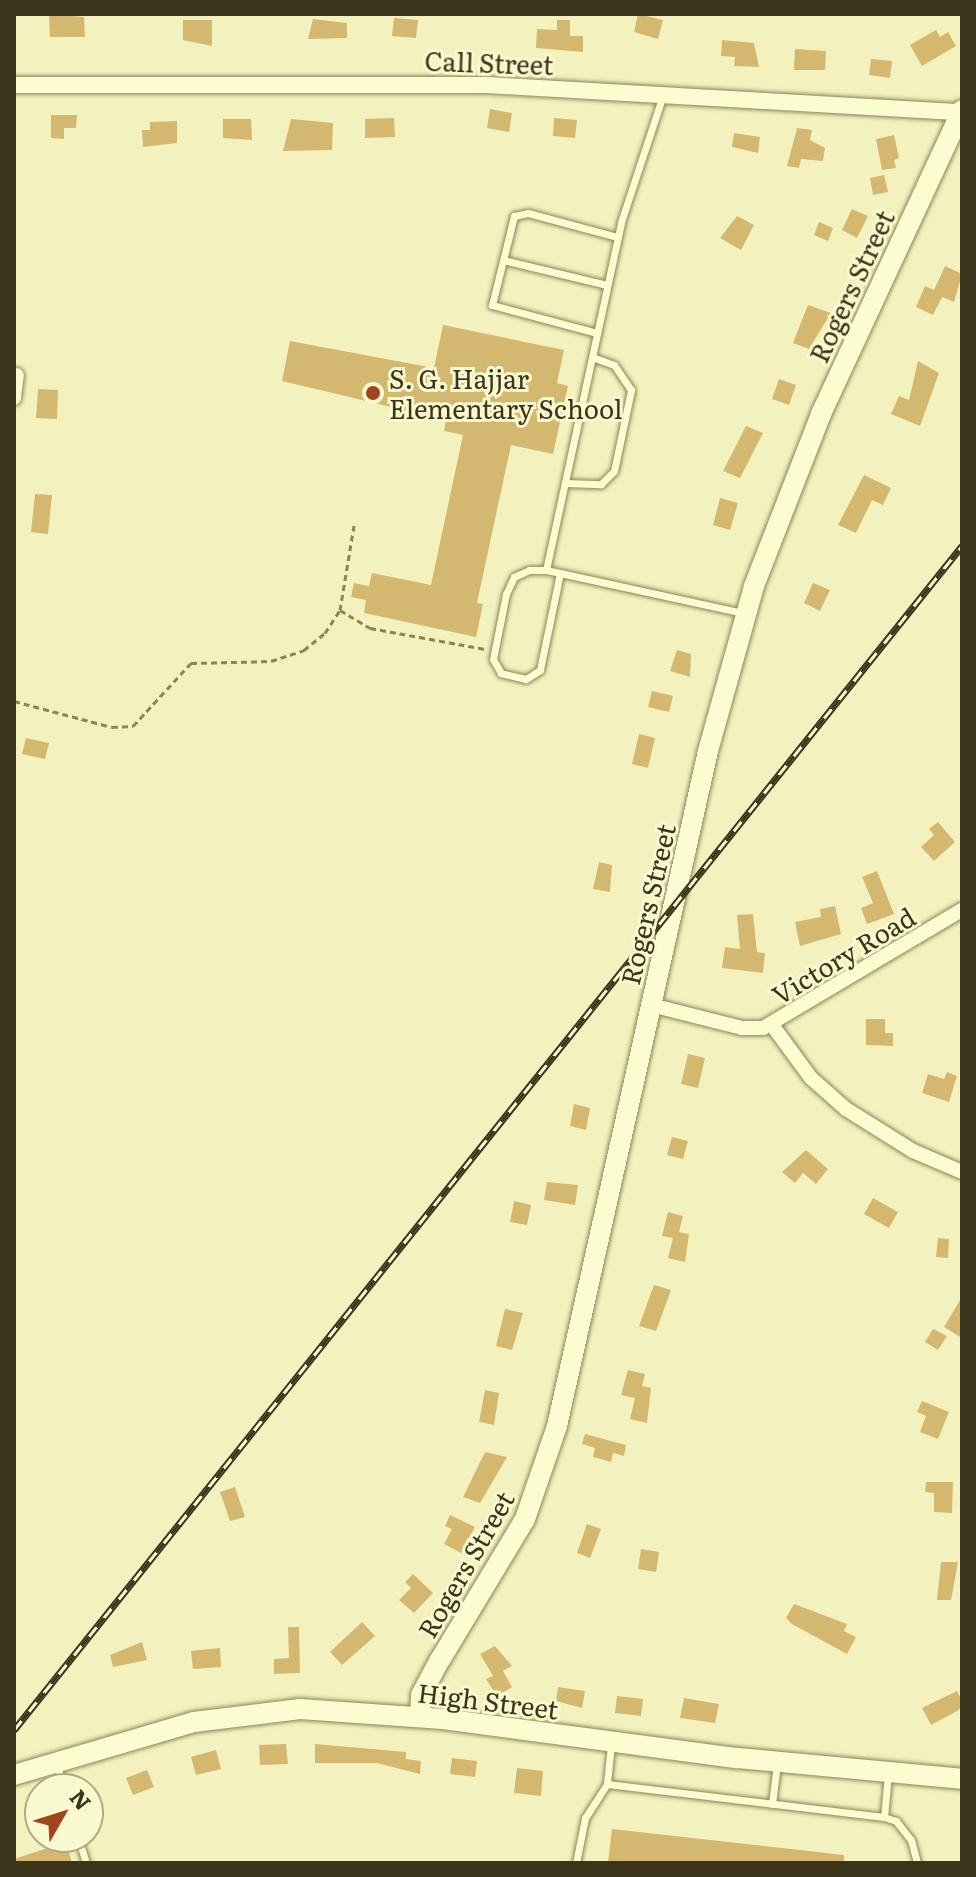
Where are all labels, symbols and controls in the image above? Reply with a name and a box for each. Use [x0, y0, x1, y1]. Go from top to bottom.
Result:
street label: Call Street [424, 44, 554, 80]
street label: Rogers Street [802, 205, 900, 367]
place label: S. G. Hajjar Elementary School [389, 362, 623, 424]
marker: S. G. Hajjar Elementary School [364, 384, 382, 402]
street label: Rogers Street [613, 821, 681, 987]
street label: Victory Road [766, 900, 920, 1010]
street label: Rogers Street [410, 1485, 520, 1643]
street label: High Street [416, 1676, 560, 1724]
north arrow [24, 1773, 104, 1853]
text: N [63, 1781, 100, 1816]

